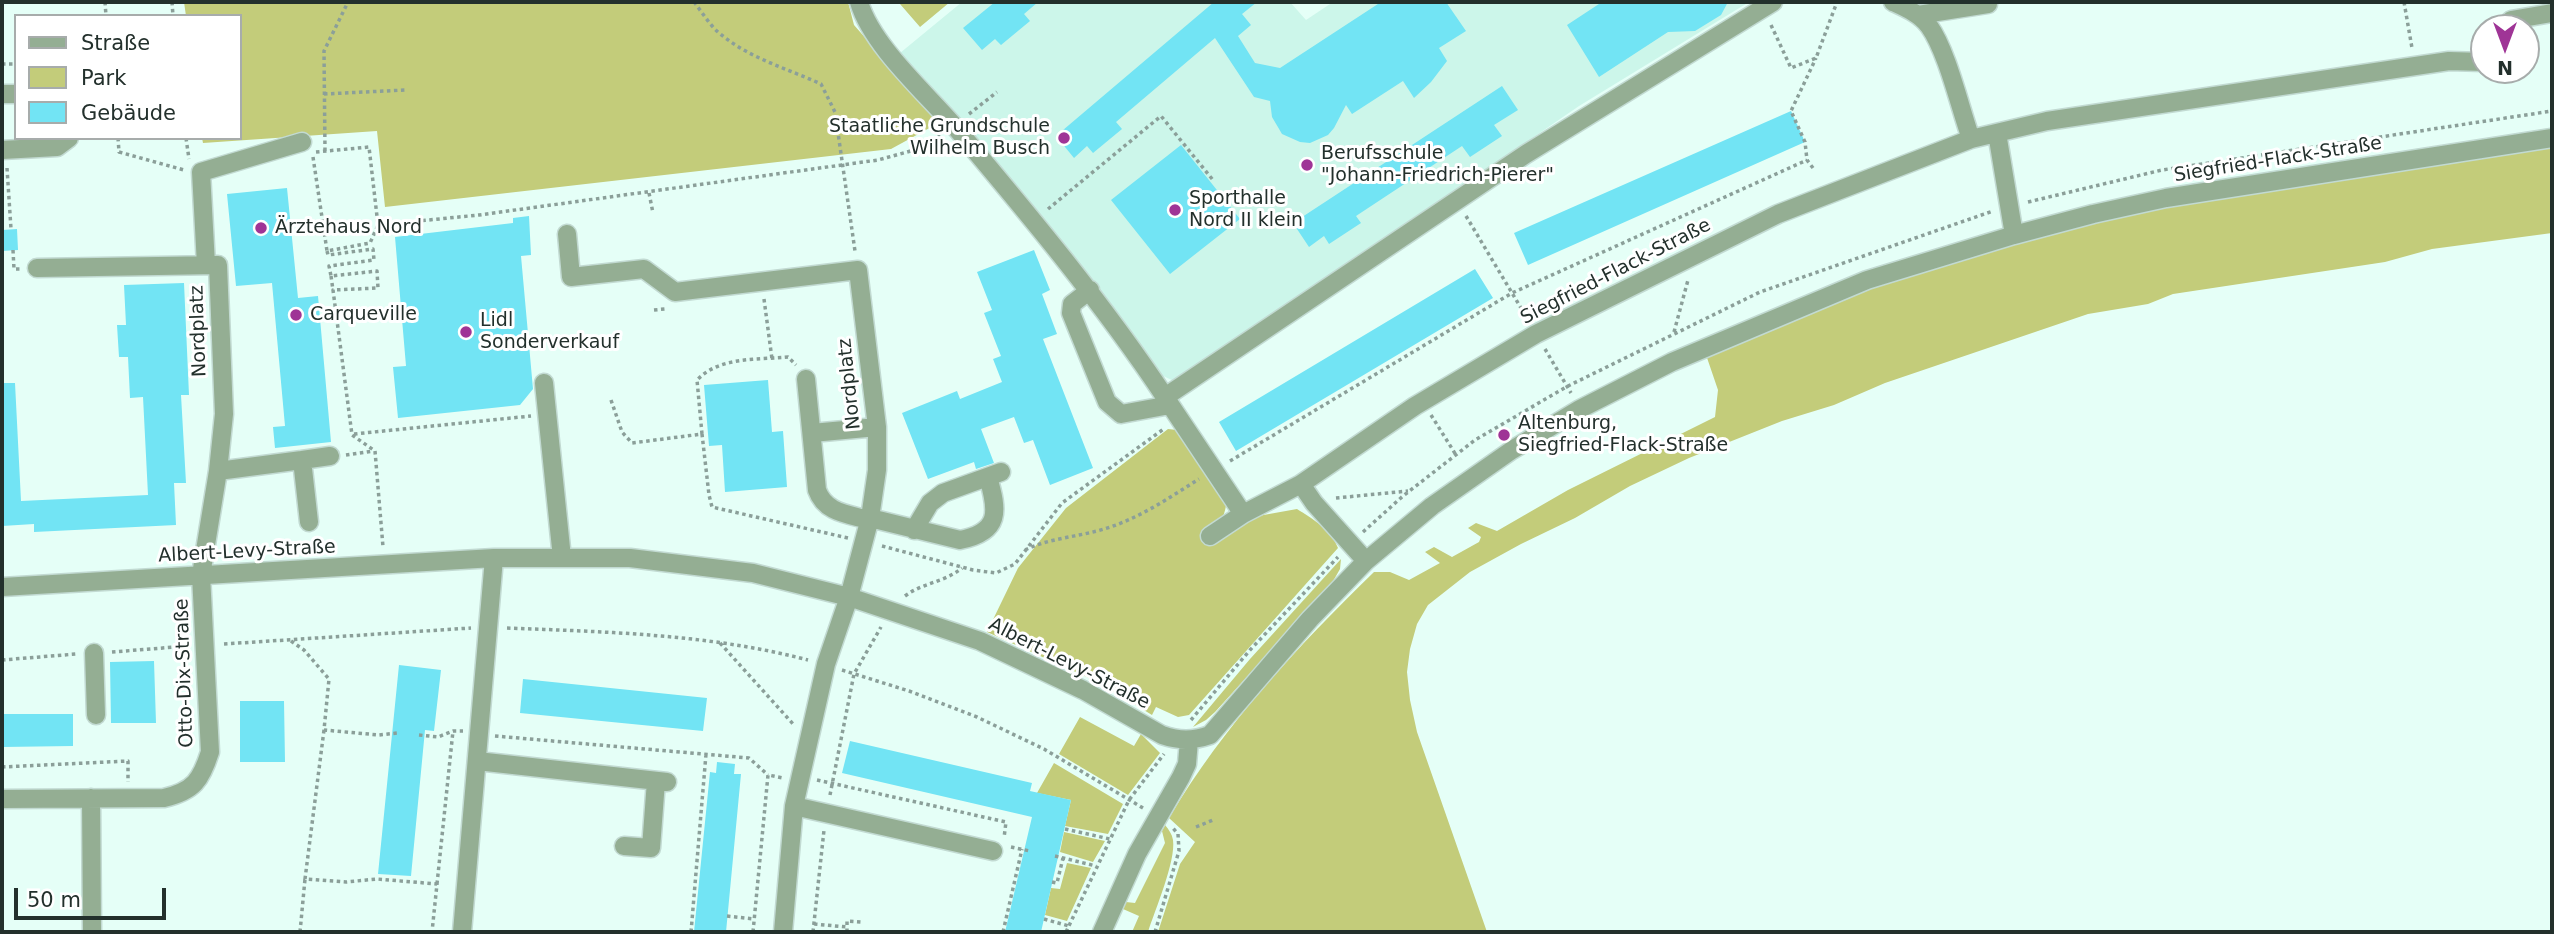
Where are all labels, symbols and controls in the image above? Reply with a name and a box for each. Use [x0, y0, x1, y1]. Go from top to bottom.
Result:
legend [14, 14, 242, 140]
north arrow [2470, 14, 2540, 84]
text: Straße [81, 31, 150, 55]
text: N [2497, 57, 2513, 79]
text: Park [81, 66, 126, 90]
text: Gebäude [81, 101, 176, 125]
place label: Staatliche Grundschule Wilhelm Busch [829, 116, 1050, 160]
marker: Staatliche Grundschule Wilhelm Busch [1056, 130, 1072, 146]
street label: Siegfried-Flack-Straße [2172, 132, 2384, 188]
place label: Berufsschule "Johann-Friedrich-Pierer" [1321, 143, 1554, 187]
marker: Berufsschule "Johann-Friedrich-Pierer" [1299, 157, 1315, 173]
place label: Sporthalle Nord II klein [1189, 188, 1303, 232]
marker: Sporthalle Nord II klein [1167, 202, 1183, 218]
street label: Siegfried-Flack-Straße [1517, 214, 1715, 330]
place label: Ärztehaus Nord [275, 217, 422, 239]
marker: Ärztehaus Nord [253, 220, 269, 236]
street label: Nordplatz [186, 285, 212, 377]
place label: Carqueville [310, 304, 417, 326]
marker: Carqueville [288, 307, 304, 323]
place label: Lidl Sonderverkauf [480, 310, 619, 354]
marker: Lidl Sonderverkauf [458, 324, 474, 340]
street label: Nordplatz [834, 337, 866, 431]
place label: Altenburg, Siegfried-Flack-Straße [1518, 413, 1728, 457]
marker: Altenburg, Siegfried-Flack-Straße [1496, 427, 1512, 443]
street label: Albert-Levy-Straße [158, 536, 336, 568]
street label: Otto-Dix-Straße [171, 598, 199, 748]
street label: Albert-Levy-Straße [985, 614, 1153, 714]
scale bar [18, 874, 170, 918]
text: 50 m [27, 888, 81, 912]

